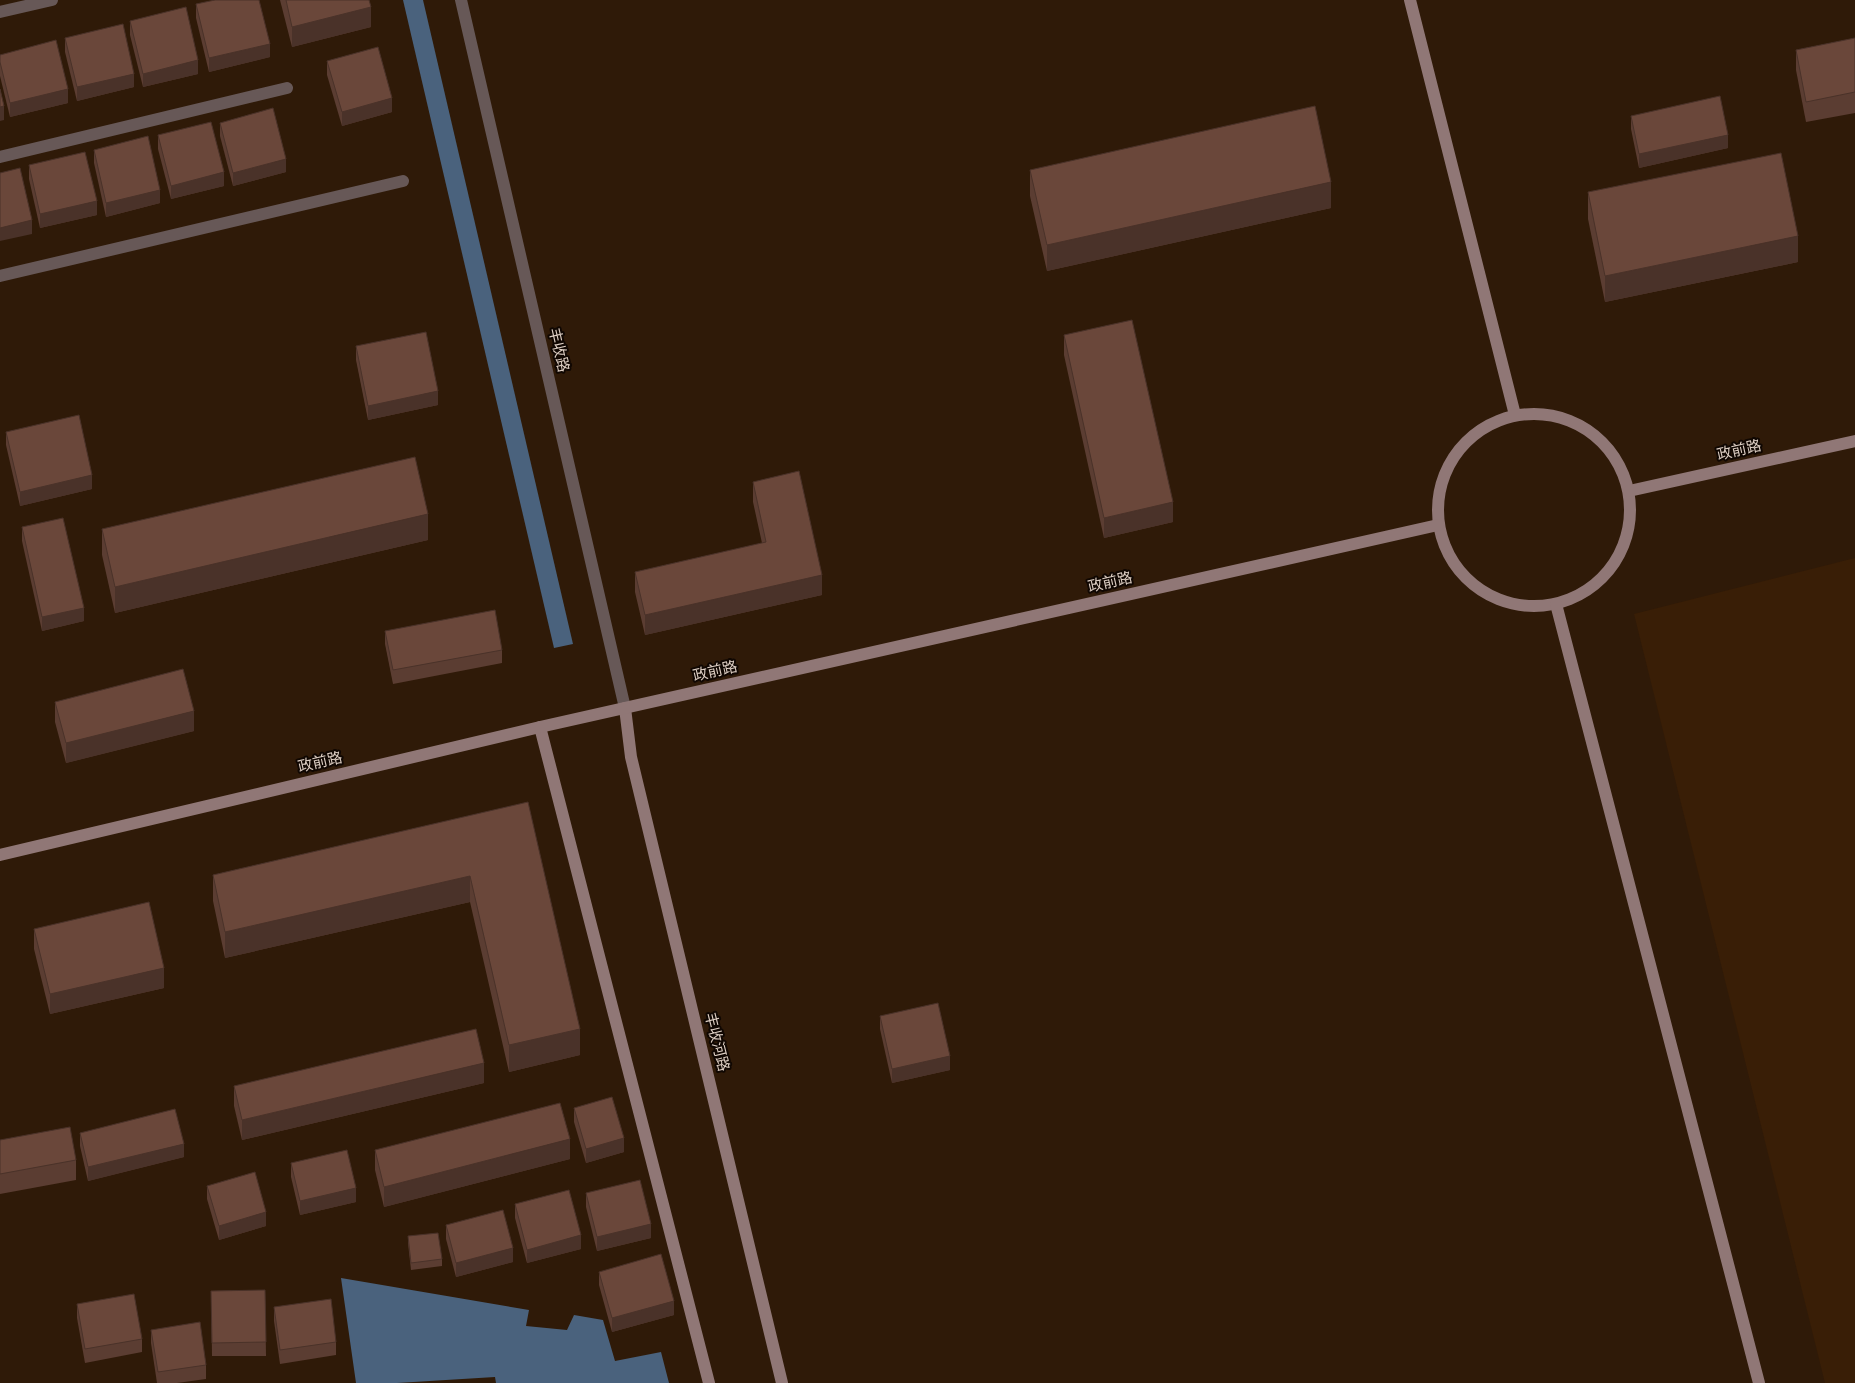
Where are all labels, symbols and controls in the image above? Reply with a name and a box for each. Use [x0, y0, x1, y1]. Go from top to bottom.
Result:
street label: 丰收路 [545, 326, 574, 374]
street label: 政前路 [1715, 435, 1763, 464]
street label: 政前路 [1086, 567, 1134, 596]
street label: 政前路 [691, 656, 739, 685]
street label: 政前路 [296, 747, 344, 776]
street label: 丰收河路 [701, 1010, 734, 1073]

